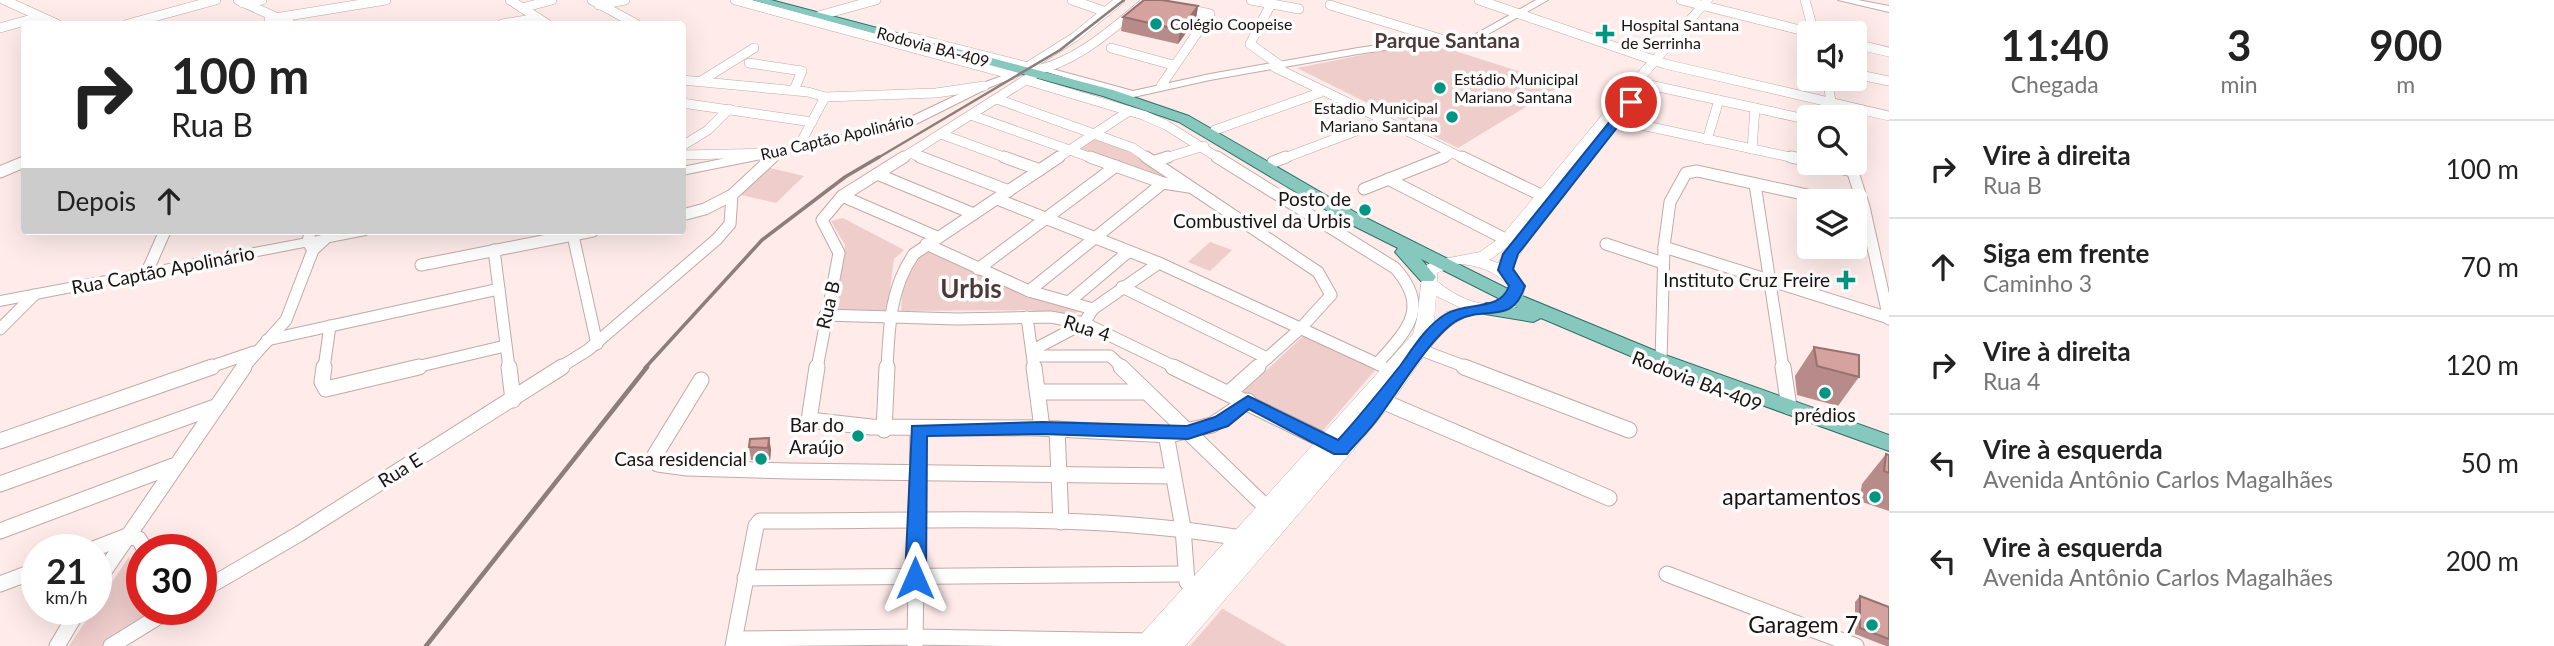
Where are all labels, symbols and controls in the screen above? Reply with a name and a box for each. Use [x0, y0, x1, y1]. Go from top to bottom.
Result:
place label: Colégio Coopeise [1170, 14, 1292, 33]
place label: Hospital Santana de Serrinha [1621, 15, 1739, 52]
marker: Colégio Coopeise [1148, 16, 1164, 32]
text: 11:40 [2001, 20, 2109, 70]
text: 3 [2227, 20, 2251, 70]
text: 900 [2369, 20, 2442, 70]
map controls [1797, 21, 1867, 259]
button: sound [1797, 21, 1867, 91]
street label: Rodovia BA-409 [875, 22, 991, 71]
marker: Hospital Santana de Serrinha [1595, 24, 1615, 44]
district label: Parque Santana [1374, 27, 1520, 52]
text: 100 m [171, 46, 309, 104]
icon: right [56, 49, 147, 140]
place label: Estádio Municipal Mariano Santana [1454, 69, 1578, 106]
text: Chegada [2011, 70, 2099, 98]
text: min [2220, 70, 2258, 98]
text: m [2396, 70, 2415, 98]
pin [1601, 72, 1661, 132]
marker: Estádio Municipal Mariano Santana [1432, 80, 1448, 96]
icon: arrive [1612, 83, 1650, 121]
place label: Estadio Municipal Mariano Santana [1314, 98, 1438, 135]
text: Rua B [171, 105, 253, 144]
button: search [1797, 105, 1867, 175]
marker: Estadio Municipal Mariano Santana [1444, 109, 1460, 125]
street label: Rua Captão Apolinário [758, 110, 915, 163]
text: Vire à direita [1983, 139, 2131, 171]
icon: right [1924, 150, 1962, 188]
text: 100 m [2446, 153, 2519, 185]
text: Rua B [1983, 171, 2042, 199]
icon: ahead [150, 182, 188, 220]
text: Depois [56, 185, 136, 217]
place label: Posto de Combustivel da Urbis [1173, 187, 1351, 232]
button: layers [1797, 189, 1867, 259]
marker: Posto de Combustivel da Urbis [1357, 202, 1373, 218]
text: Siga em frente [1983, 237, 2150, 269]
street label: Rua Captão Apolinário [69, 240, 256, 299]
icon: ahead [1924, 248, 1962, 286]
text: 70 m [2461, 251, 2519, 283]
place label: Instituto Cruz Freire [1663, 268, 1830, 291]
text: Caminho 3 [1983, 269, 2092, 297]
marker: Instituto Cruz Freire [1836, 270, 1856, 290]
district label: Urbis [940, 272, 1002, 304]
street label: Rua B [811, 279, 844, 331]
street label: Rua 4 [1061, 309, 1113, 346]
text: Vire à direita [1983, 335, 2131, 367]
street label: Rodovia BA-409 [1629, 345, 1765, 416]
icon: right [1924, 346, 1962, 384]
text: 120 m [2446, 349, 2519, 381]
text: Rua 4 [1983, 367, 2040, 395]
marker: prédios [1817, 385, 1833, 401]
place label: prédios [1794, 403, 1856, 426]
place label: Bar do Araújo [789, 413, 844, 458]
marker: Bar do Araújo [850, 428, 866, 444]
text: Vire à esquerda [1983, 433, 2163, 465]
icon: left [1924, 444, 1962, 482]
street label: Rua E [374, 447, 426, 492]
place label: Casa residencial [614, 447, 747, 470]
text: 50 m [2461, 447, 2519, 479]
marker: Casa residencial [753, 451, 769, 467]
text: Avenida Antônio Carlos Magalhães [1983, 465, 2333, 493]
place label: apartamentos [1722, 482, 1861, 510]
marker: apartamentos [1867, 489, 1883, 505]
text: Vire à esquerda [1983, 531, 2163, 563]
speed limit sign: 30 [126, 534, 217, 625]
position arrow [878, 541, 952, 615]
icon: left [1924, 542, 1962, 580]
text: 200 m [2446, 545, 2519, 577]
text: 21 [46, 549, 87, 591]
text: Avenida Antônio Carlos Magalhães [1983, 563, 2333, 591]
text: km/h [45, 586, 88, 608]
place label: Garagem 7 [1748, 610, 1858, 638]
marker: Garagem 7 [1864, 617, 1880, 633]

